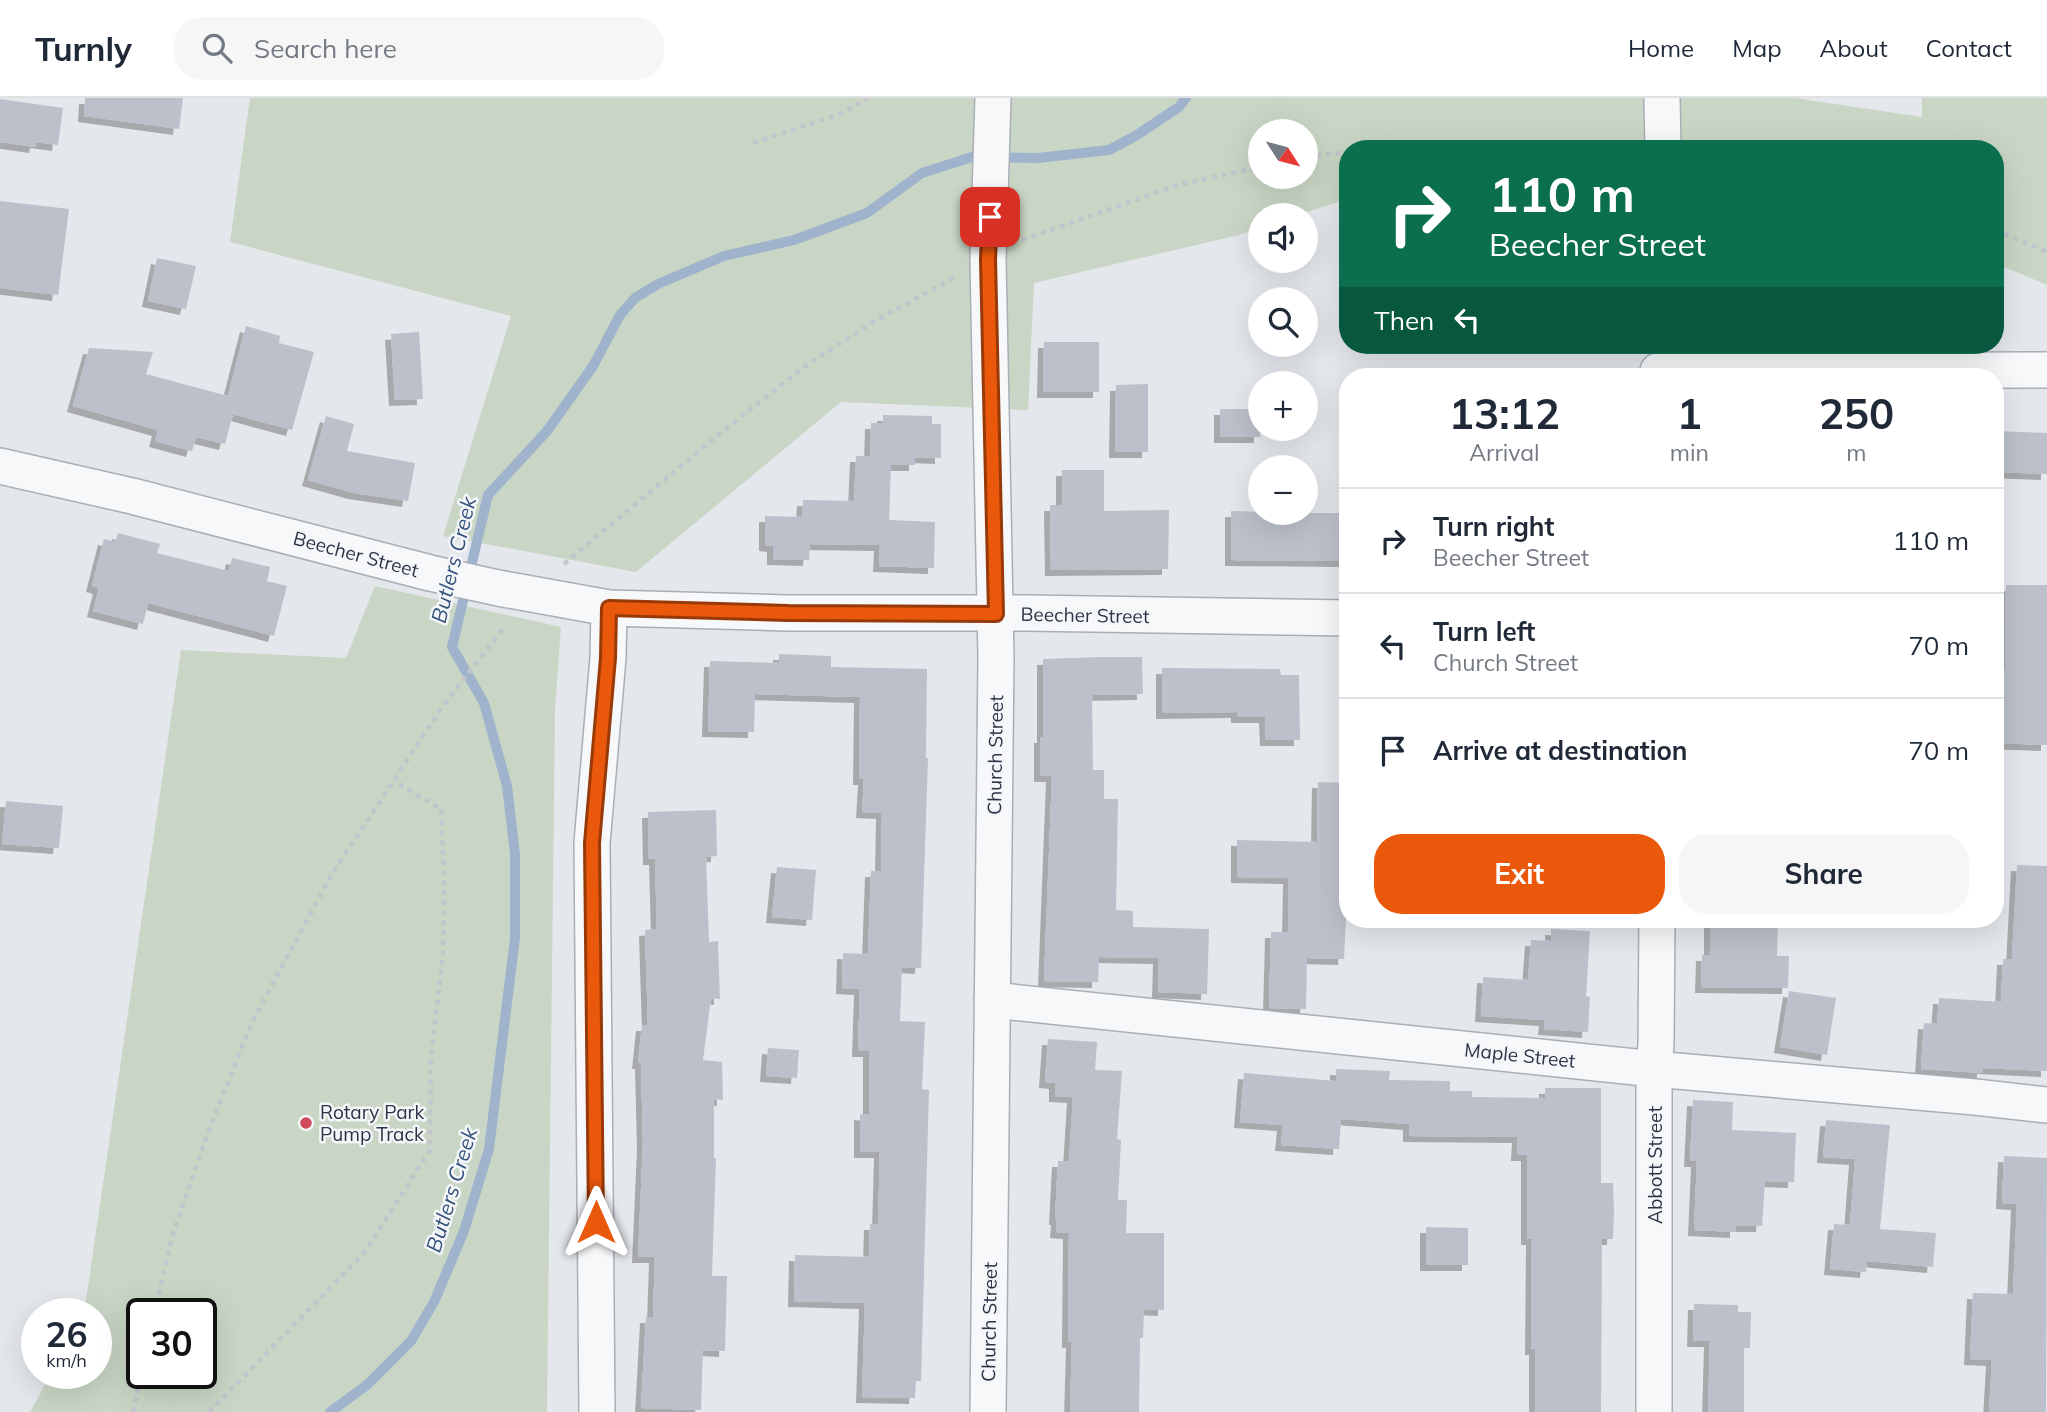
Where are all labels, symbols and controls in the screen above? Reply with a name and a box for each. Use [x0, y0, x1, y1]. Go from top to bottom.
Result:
search box [174, 17, 664, 80]
text: Turnly [35, 28, 132, 69]
icon: search [198, 29, 236, 67]
text: Search here [254, 32, 397, 65]
text: Home [1628, 33, 1694, 63]
text: Map [1732, 33, 1782, 63]
text: About [1820, 33, 1888, 63]
text: Contact [1926, 33, 2012, 63]
north arrow [1248, 119, 1318, 189]
map controls [1248, 119, 1318, 525]
text: 110 m [1489, 163, 1635, 224]
icon: right [1374, 168, 1465, 259]
pin [960, 187, 1020, 247]
icon: arrive [971, 198, 1009, 236]
button: sound [1248, 203, 1318, 273]
text: Beecher Street [1489, 224, 1706, 264]
button: search [1248, 287, 1318, 357]
icon: left [1448, 301, 1486, 339]
text: Then [1374, 304, 1434, 337]
button: + [1248, 371, 1318, 441]
text: 13:12 [1449, 387, 1560, 440]
text: 1 [1677, 387, 1702, 440]
text: 250 [1819, 387, 1894, 440]
text: Arrival [1469, 438, 1540, 467]
text: min [1670, 438, 1709, 467]
text: m [1846, 438, 1867, 467]
button: − [1248, 455, 1318, 525]
water label: Butlers Creek [425, 493, 482, 626]
text: Turn right [1433, 510, 1554, 543]
icon: right [1374, 522, 1412, 560]
text: 110 m [1893, 524, 1969, 557]
street label: Beecher Street [291, 526, 422, 582]
text: Beecher Street [1433, 543, 1589, 572]
street label: Beecher Street [1020, 602, 1150, 628]
text: Turn left [1433, 615, 1535, 648]
icon: left [1374, 627, 1412, 665]
text: 70 m [1908, 629, 1969, 662]
text: Church Street [1433, 648, 1578, 677]
street label: Church Street [982, 695, 1008, 815]
icon: arrive [1374, 732, 1412, 770]
text: Arrive at destination [1433, 734, 1688, 767]
text: 70 m [1908, 734, 1969, 767]
button: Exit [1374, 834, 1665, 914]
button: Share [1679, 834, 1969, 914]
street label: Maple Street [1463, 1037, 1577, 1073]
place label: Rotary Park Pump Track [320, 1100, 424, 1146]
street label: Abbott Street [1643, 1106, 1667, 1224]
marker: Rotary Park Pump Track [298, 1115, 314, 1131]
water label: Butlers Creek [420, 1123, 483, 1255]
position arrow [559, 1185, 633, 1259]
street label: Church Street [976, 1262, 1002, 1382]
speed limit sign: 30 [126, 1298, 217, 1389]
text: 26 [45, 1312, 88, 1356]
text: km/h [46, 1349, 87, 1372]

